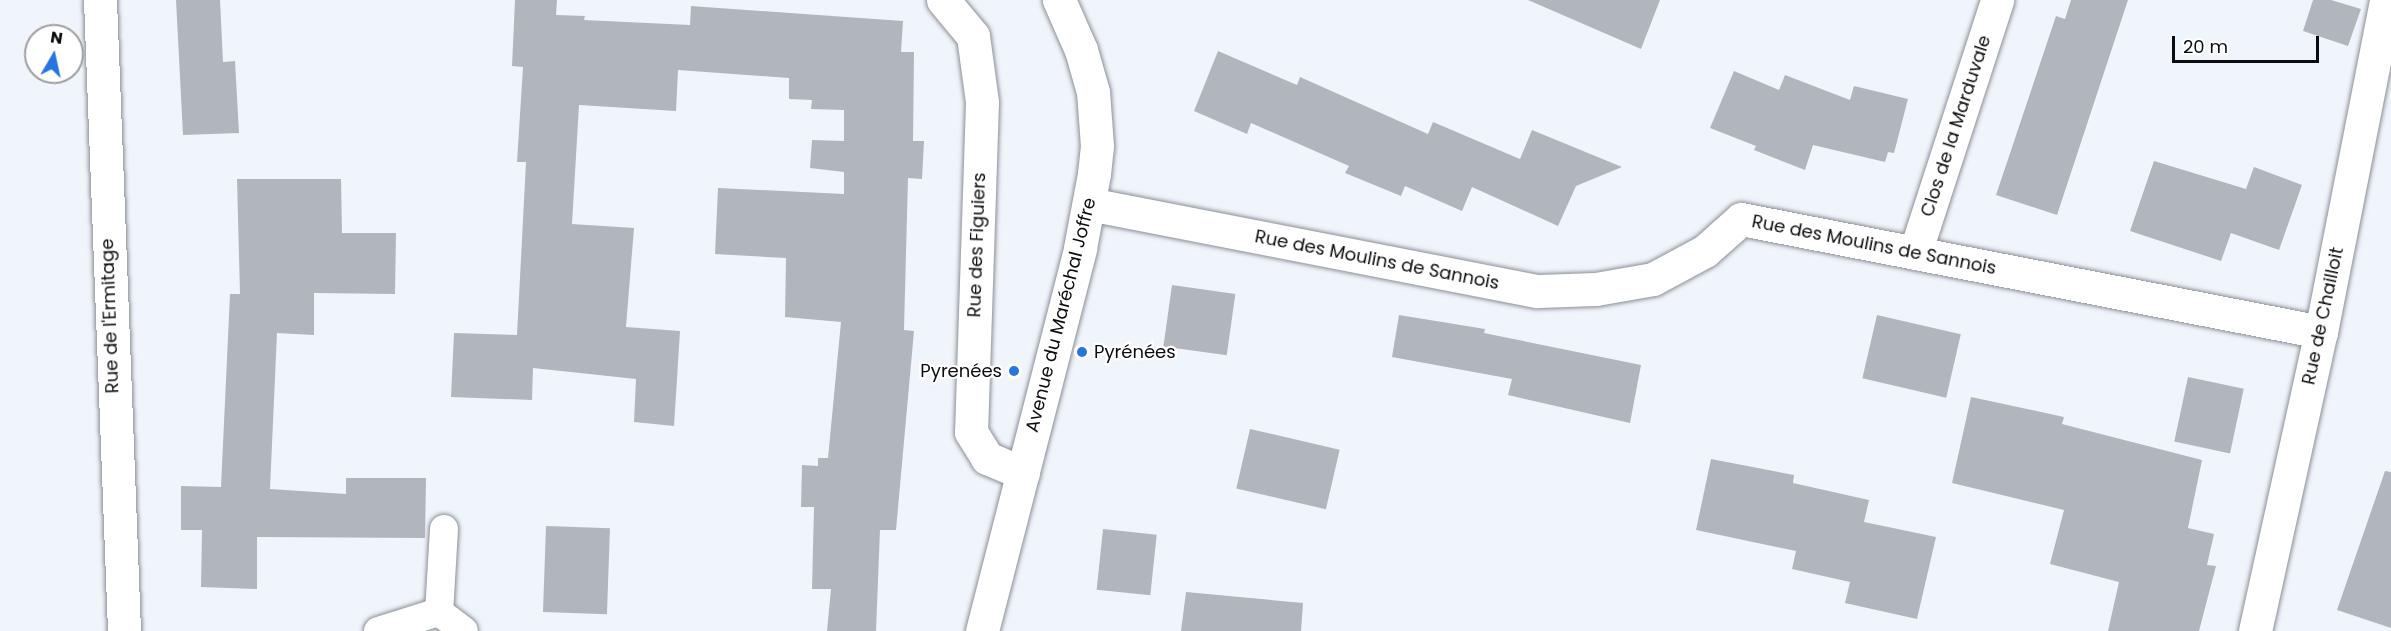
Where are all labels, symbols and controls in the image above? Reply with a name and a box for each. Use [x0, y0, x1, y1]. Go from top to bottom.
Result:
north arrow [24, 24, 84, 84]
scale bar [2175, 24, 2322, 62]
text: N [49, 25, 64, 50]
street label: Clos de la Marduvale [1916, 33, 1996, 219]
text: 20 m [2183, 34, 2228, 59]
street label: Rue des Figuiers [964, 172, 990, 318]
street label: Avenue du Maréchal Joffre [1021, 195, 1101, 435]
street label: Rue des Moulins de Sannois [1750, 211, 1998, 279]
street label: Rue des Moulins de Sannois [1253, 226, 1501, 294]
street label: Rue de l'Ermitage [97, 238, 123, 394]
street label: Rue de Chailloit [2298, 245, 2348, 387]
place label: Pyrénées [1094, 341, 1176, 363]
marker: Pyrénées [1075, 345, 1089, 359]
place label: Pyrenées [920, 360, 1002, 382]
marker: Pyrenées [1007, 364, 1021, 378]

